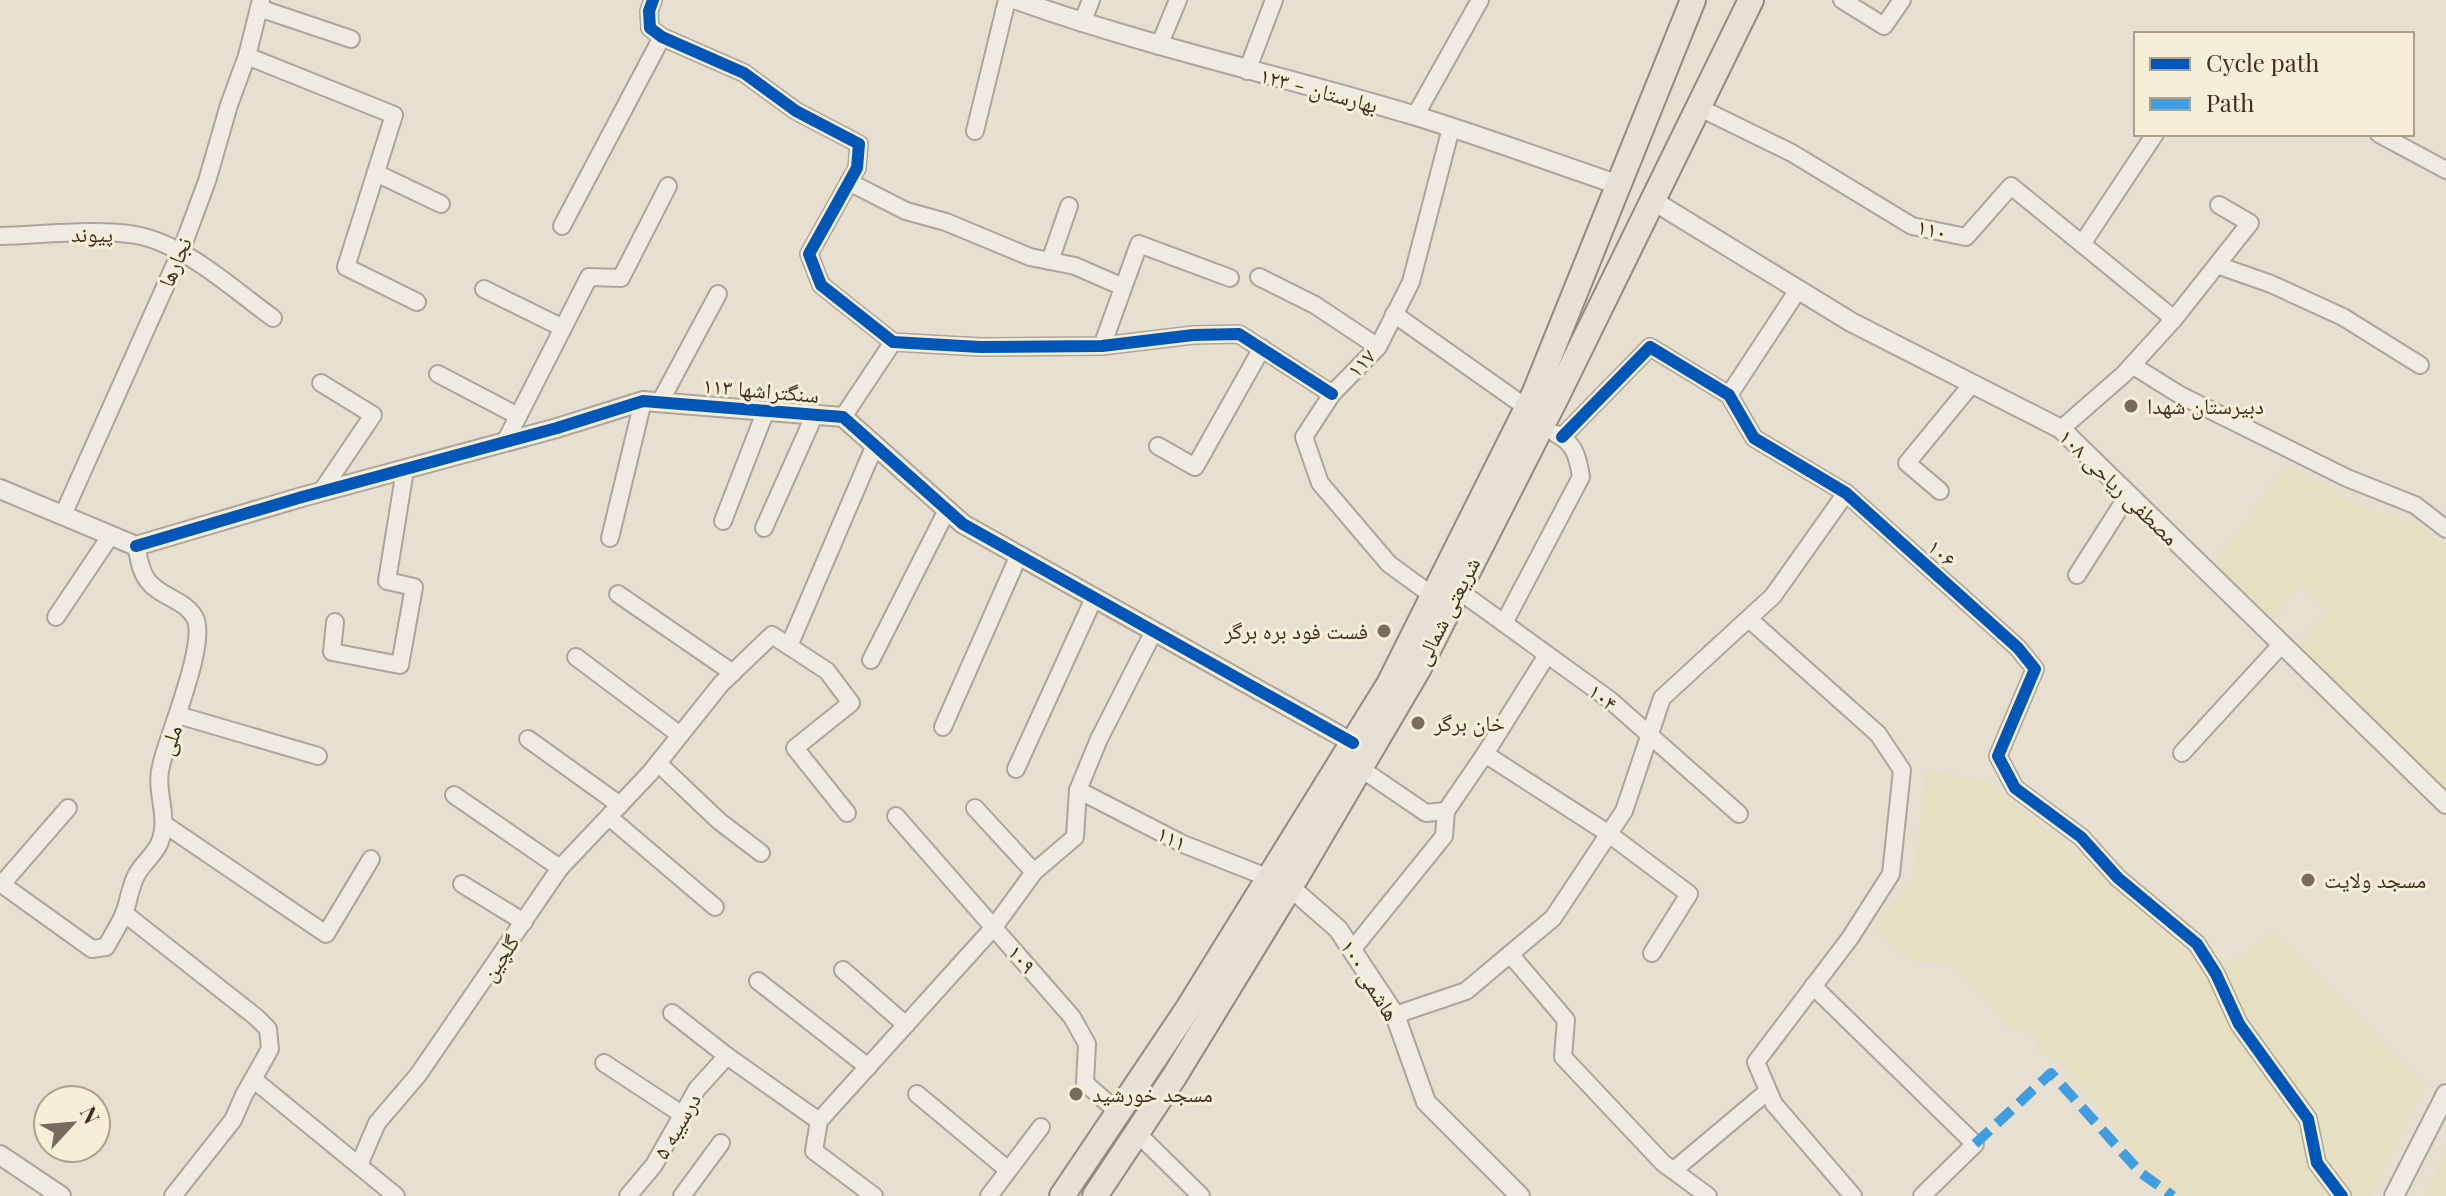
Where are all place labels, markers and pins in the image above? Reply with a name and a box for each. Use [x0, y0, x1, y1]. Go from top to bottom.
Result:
place label: دبیرستان شهدا [2147, 390, 2264, 420]
marker: دبیرستان شهدا [2122, 397, 2140, 415]
place label: فست فود بره برگر [1223, 615, 1368, 645]
marker: فست فود بره برگر [1375, 622, 1393, 640]
place label: خان برگر [1433, 707, 1505, 737]
marker: خان برگر [1409, 714, 1427, 732]
place label: مسجد ولایت [2324, 864, 2426, 894]
marker: مسجد ولایت [2299, 871, 2317, 889]
place label: مسجد خورشید [1092, 1078, 1213, 1108]
marker: مسجد خورشید [1067, 1085, 1085, 1103]

